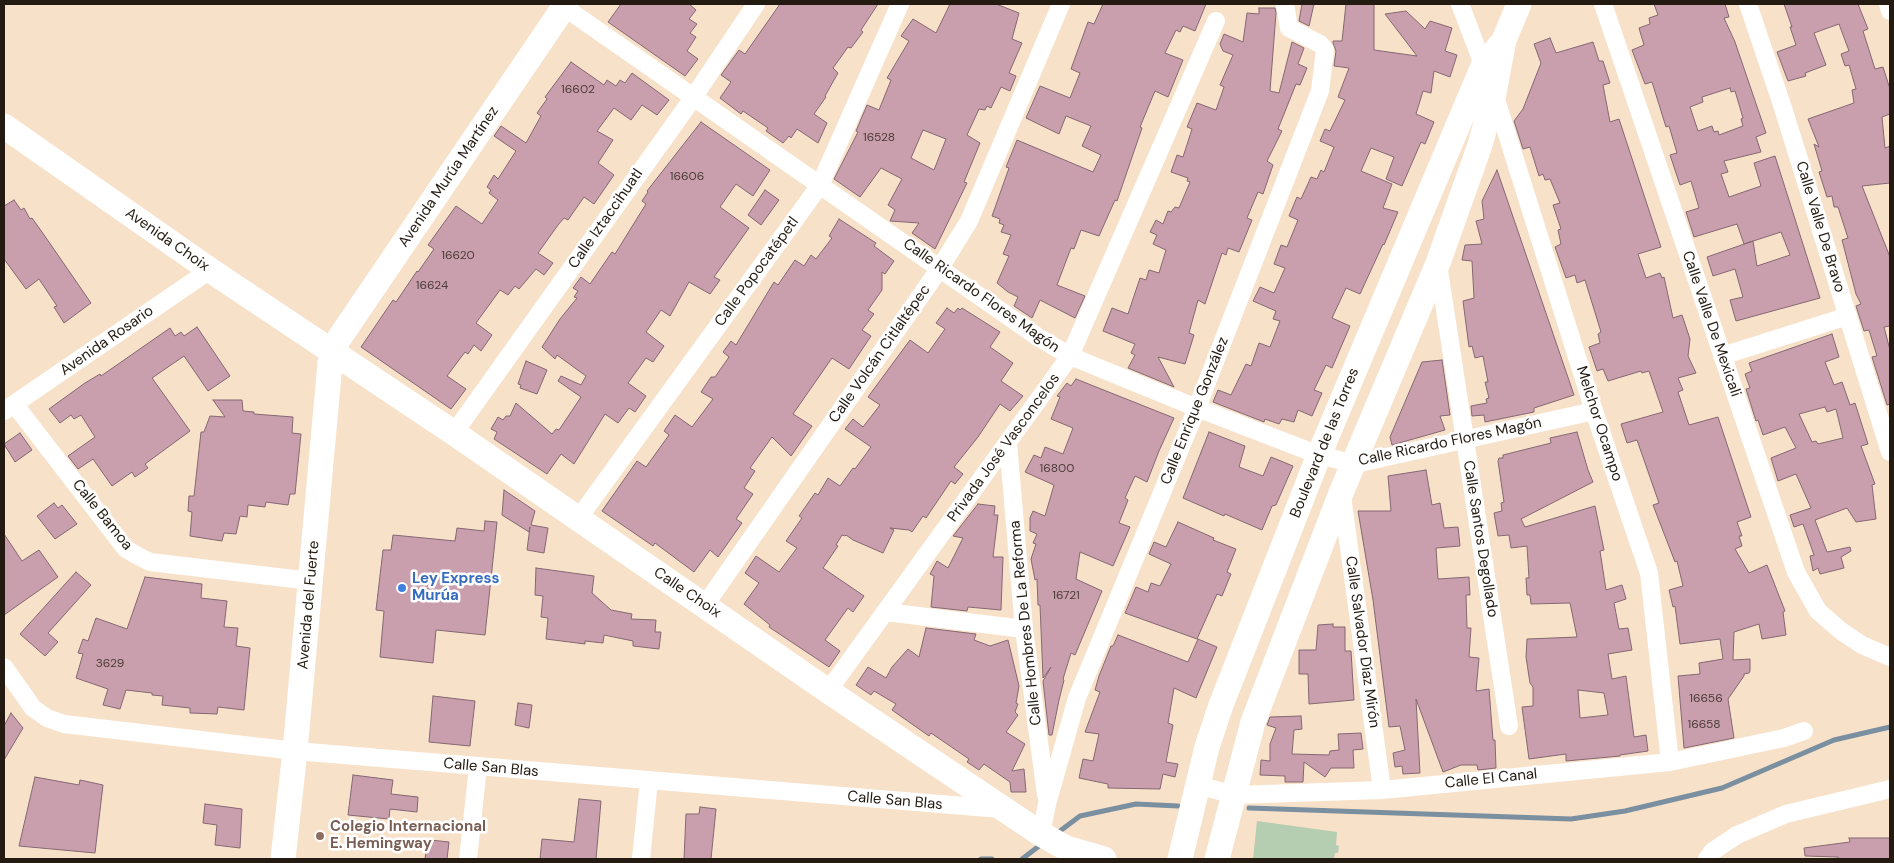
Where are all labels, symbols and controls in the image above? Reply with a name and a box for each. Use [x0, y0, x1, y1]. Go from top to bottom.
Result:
house number: 16602 [561, 83, 595, 97]
street label: Avenida Murúa Martínez [395, 103, 503, 251]
house number: 16528 [863, 131, 895, 145]
street label: Calle Valle De Bravo [1791, 159, 1849, 295]
street label: Calle Iztaccihuatl [565, 166, 647, 272]
house number: 16606 [670, 170, 704, 184]
street label: Avenida Choix [122, 204, 212, 276]
street label: Calle Popocatépetl [711, 214, 803, 330]
street label: Calle Ricardo Flores Magón [899, 235, 1063, 357]
house number: 16620 [441, 249, 475, 263]
street label: Calle Valle De Mexicali [1678, 249, 1744, 399]
house number: 16624 [416, 279, 448, 293]
street label: Calle Volcán Citlaltépec [825, 281, 935, 427]
street label: Avenida Rosario [57, 302, 157, 380]
street label: Calle Enrique González [1157, 335, 1233, 487]
street label: Melchor Ocampo [1572, 364, 1626, 484]
street label: Boulevard de las Torres [1287, 365, 1363, 521]
street label: Privada José Vasconcelos [944, 370, 1064, 526]
street label: Calle Ricardo Flores Magón [1357, 414, 1543, 470]
street label: Calle Santos Degollado [1459, 459, 1501, 619]
house number: 16800 [1040, 462, 1074, 476]
street label: Calle Bamoa [68, 476, 136, 554]
street label: Calle Hombres De La Reforma [1006, 520, 1046, 726]
street label: Avenida del Fuerte [294, 540, 324, 670]
street label: Calle Salvador Díaz Mirón [1341, 555, 1383, 729]
street label: Calle Choix [650, 564, 724, 622]
place label: Ley Express Murúa [412, 570, 499, 605]
marker: Ley Express Murúa [396, 582, 408, 594]
house number: 16721 [1052, 589, 1080, 603]
house number: 3629 [96, 657, 124, 671]
house number: 16656 [1689, 692, 1723, 706]
house number: 16658 [1687, 718, 1721, 732]
street label: Calle San Blas [443, 755, 539, 781]
street label: Calle El Canal [1444, 765, 1538, 793]
street label: Calle San Blas [847, 788, 943, 814]
place label: Colegio Internacional E. Hemingway [330, 818, 486, 853]
marker: Colegio Internacional E. Hemingway [314, 830, 326, 842]

